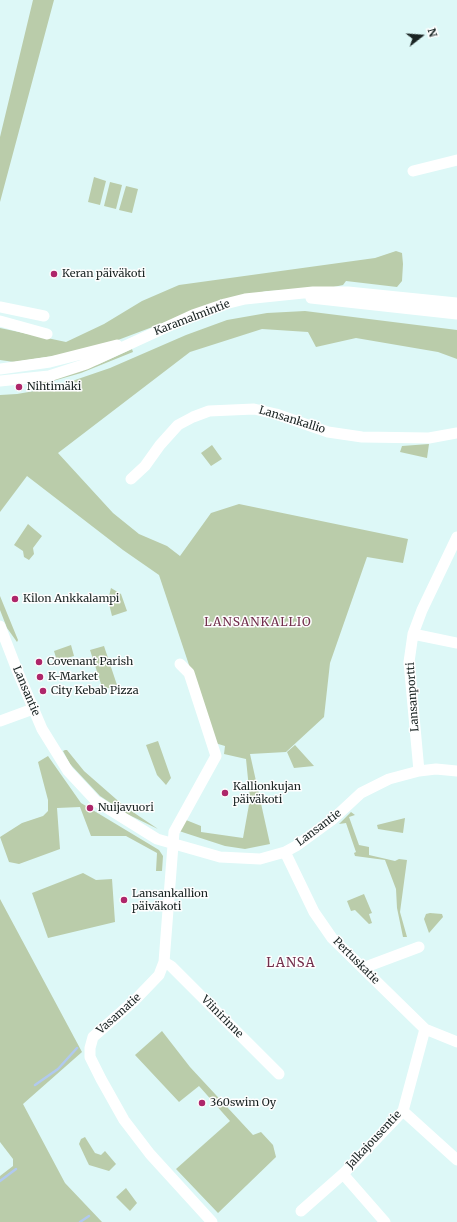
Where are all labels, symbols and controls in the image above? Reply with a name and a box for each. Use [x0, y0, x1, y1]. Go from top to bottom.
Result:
north arrow [401, 16, 441, 56]
text: N [425, 26, 440, 39]
place label: Keran päiväkoti [62, 267, 145, 281]
marker: Keran päiväkoti [49, 269, 59, 279]
street label: Karamalmintie [152, 297, 232, 339]
place label: Nihtimäki [27, 380, 81, 394]
marker: Nihtimäki [14, 382, 24, 392]
street label: Lansankallio [257, 404, 327, 436]
place label: Kilon Ankkalampi [23, 592, 119, 606]
marker: Kilon Ankkalampi [10, 594, 20, 604]
district label: LANSANKALLIO [204, 616, 312, 630]
place label: Covenant Parish [47, 655, 133, 669]
marker: Covenant Parish [34, 657, 44, 667]
street label: Lansanportti [404, 662, 422, 732]
street label: Lansantie [10, 664, 42, 718]
place label: K-Market [48, 670, 98, 684]
marker: K-Market [35, 672, 45, 682]
place label: City Kebab Pizza [51, 684, 139, 698]
marker: City Kebab Pizza [38, 686, 48, 696]
place label: Kallionkujan päiväkoti [233, 780, 301, 806]
marker: Kallionkujan päiväkoti [220, 788, 230, 798]
place label: Nuijavuori [98, 801, 154, 815]
marker: Nuijavuori [85, 803, 95, 813]
street label: Lansantie [294, 807, 344, 849]
place label: Lansankallion päiväkoti [132, 887, 208, 913]
marker: Lansankallion päiväkoti [119, 895, 129, 905]
street label: Pertuskatie [330, 935, 382, 987]
district label: LANSA [266, 955, 316, 971]
street label: Vasamatie [94, 991, 144, 1037]
street label: Viinirinne [198, 993, 246, 1041]
place label: 360swim Oy [210, 1096, 276, 1110]
marker: 360swim Oy [197, 1098, 207, 1108]
street label: Jalkajousentie [344, 1108, 404, 1172]

